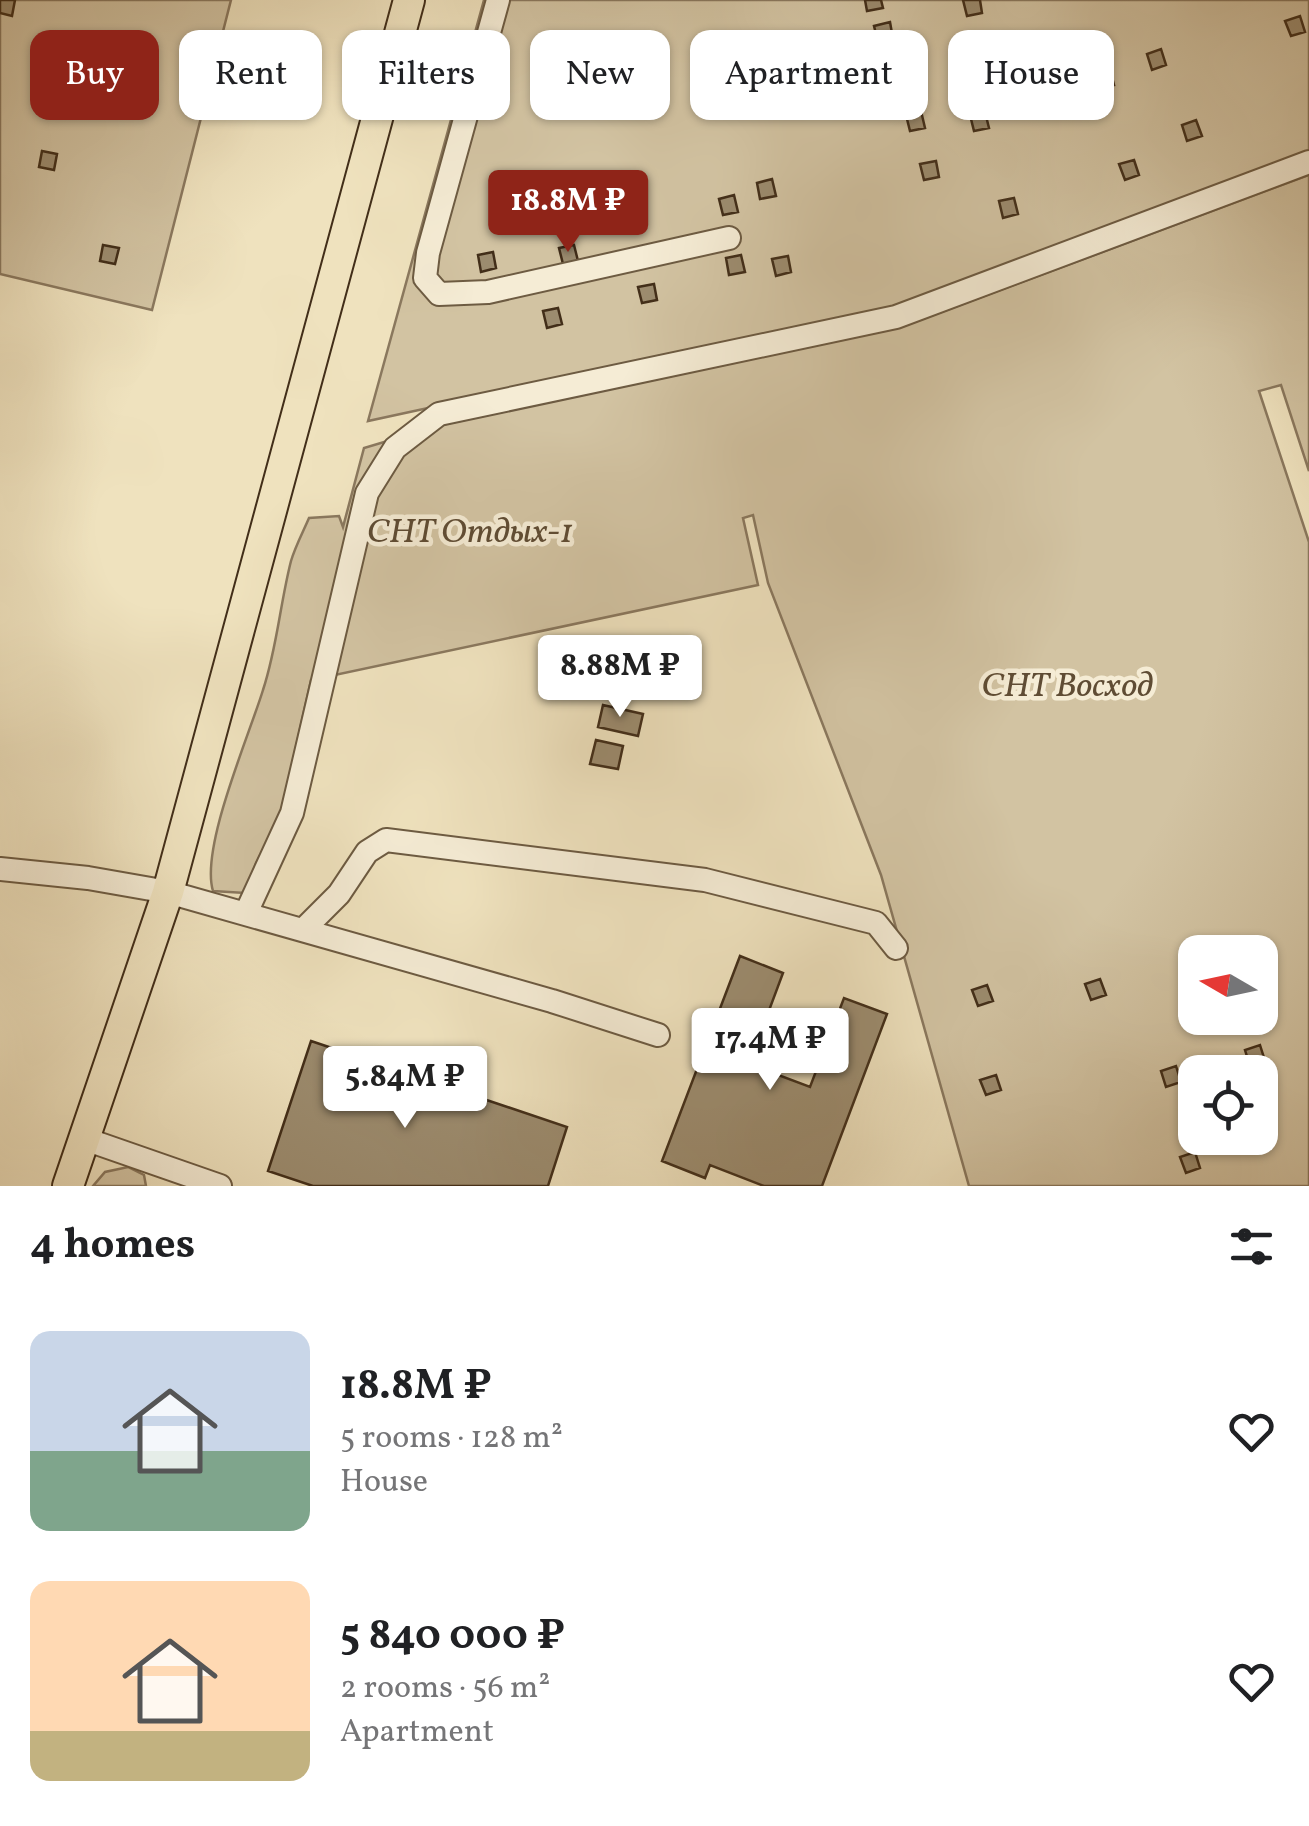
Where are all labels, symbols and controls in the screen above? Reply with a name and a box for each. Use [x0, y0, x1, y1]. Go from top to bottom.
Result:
chip: Buy [30, 30, 159, 120]
chip: Rent [179, 30, 322, 120]
chip: Filters [342, 30, 510, 120]
chip: New [530, 30, 670, 120]
chip: Apartment [690, 30, 928, 120]
chip: House [948, 30, 1114, 120]
pin: 18.8M ₽ [476, 170, 660, 255]
text: 18.8M ₽ [510, 180, 626, 224]
park label: СНТ Отдых-1 [367, 509, 573, 557]
pin: 8.88M ₽ [528, 635, 712, 720]
text: 8.88M ₽ [560, 645, 680, 689]
park label: СНТ Восход [981, 663, 1153, 711]
north arrow [1178, 935, 1278, 1035]
map controls [1178, 935, 1278, 1155]
pin: 17.4M ₽ [678, 1008, 862, 1093]
text: 17.4M ₽ [714, 1018, 826, 1062]
pin: 5.84M ₽ [313, 1046, 497, 1131]
button: locate [1178, 1055, 1278, 1155]
text: 5.84M ₽ [345, 1056, 465, 1100]
text: 4 homes [30, 1217, 195, 1276]
icon: filters [1224, 1219, 1279, 1274]
text: 18.8M ₽ [340, 1358, 492, 1417]
icon: home [110, 1371, 230, 1491]
icon: heart [1224, 1404, 1279, 1459]
text: 5 rooms · 128 m² [340, 1417, 563, 1461]
text: House [340, 1461, 428, 1505]
text: 5 840 000 ₽ [340, 1608, 565, 1667]
icon: home [110, 1621, 230, 1741]
icon: heart [1224, 1654, 1279, 1709]
text: 2 rooms · 56 m² [340, 1667, 550, 1711]
text: Apartment [340, 1711, 494, 1755]

